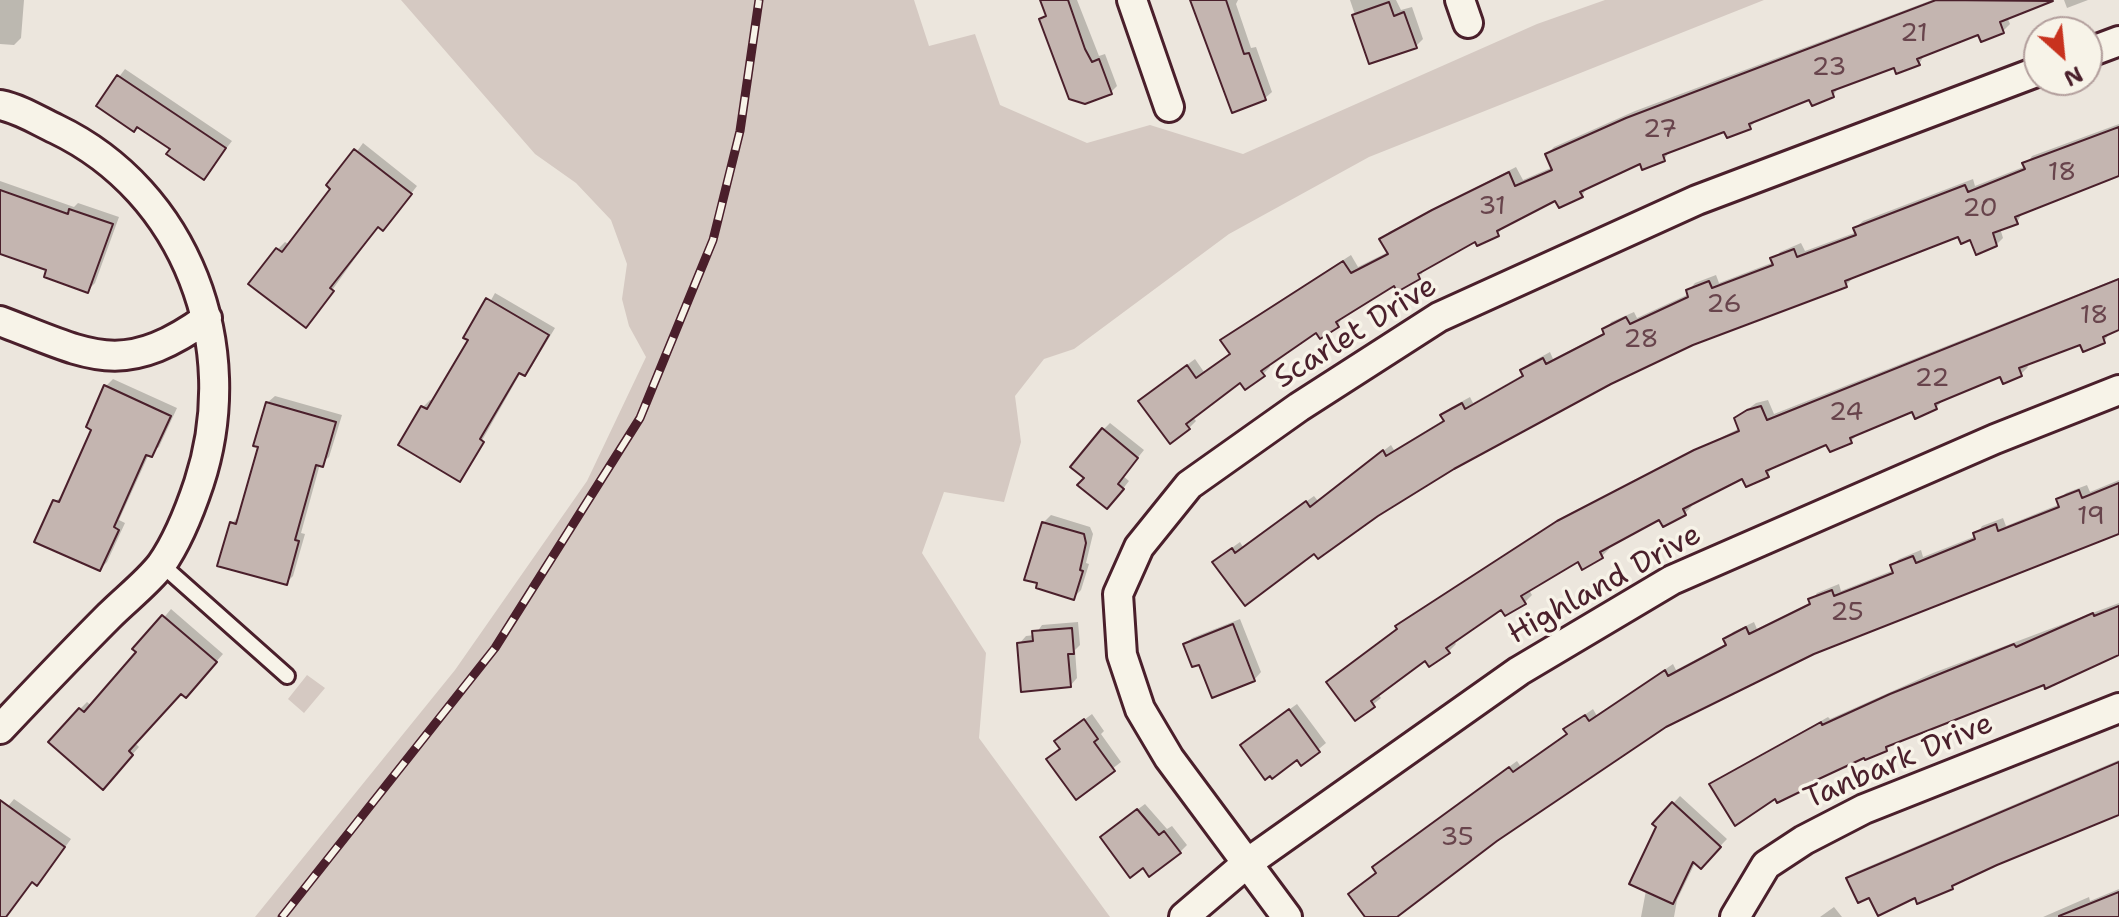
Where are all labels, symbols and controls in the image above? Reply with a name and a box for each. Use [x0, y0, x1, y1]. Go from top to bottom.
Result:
north arrow [2023, 16, 2103, 96]
house number: 21 [1900, 18, 1928, 50]
house number: 23 [1811, 52, 1847, 84]
text: N [2059, 59, 2088, 93]
house number: 27 [1643, 114, 1677, 146]
house number: 18 [2048, 157, 2076, 189]
house number: 31 [1478, 191, 1506, 223]
house number: 20 [1962, 193, 1998, 225]
street label: Scarlet Drive [1268, 269, 1444, 397]
house number: 26 [1706, 289, 1742, 321]
house number: 18 [2080, 300, 2108, 332]
house number: 28 [1623, 324, 1659, 356]
house number: 22 [1914, 363, 1950, 395]
house number: 24 [1829, 397, 1863, 429]
house number: 19 [2077, 501, 2105, 533]
street label: Highland Drive [1502, 517, 1708, 653]
house number: 25 [1830, 597, 1864, 629]
street label: Tanbark Drive [1799, 706, 1999, 818]
house number: 35 [1440, 822, 1474, 854]

